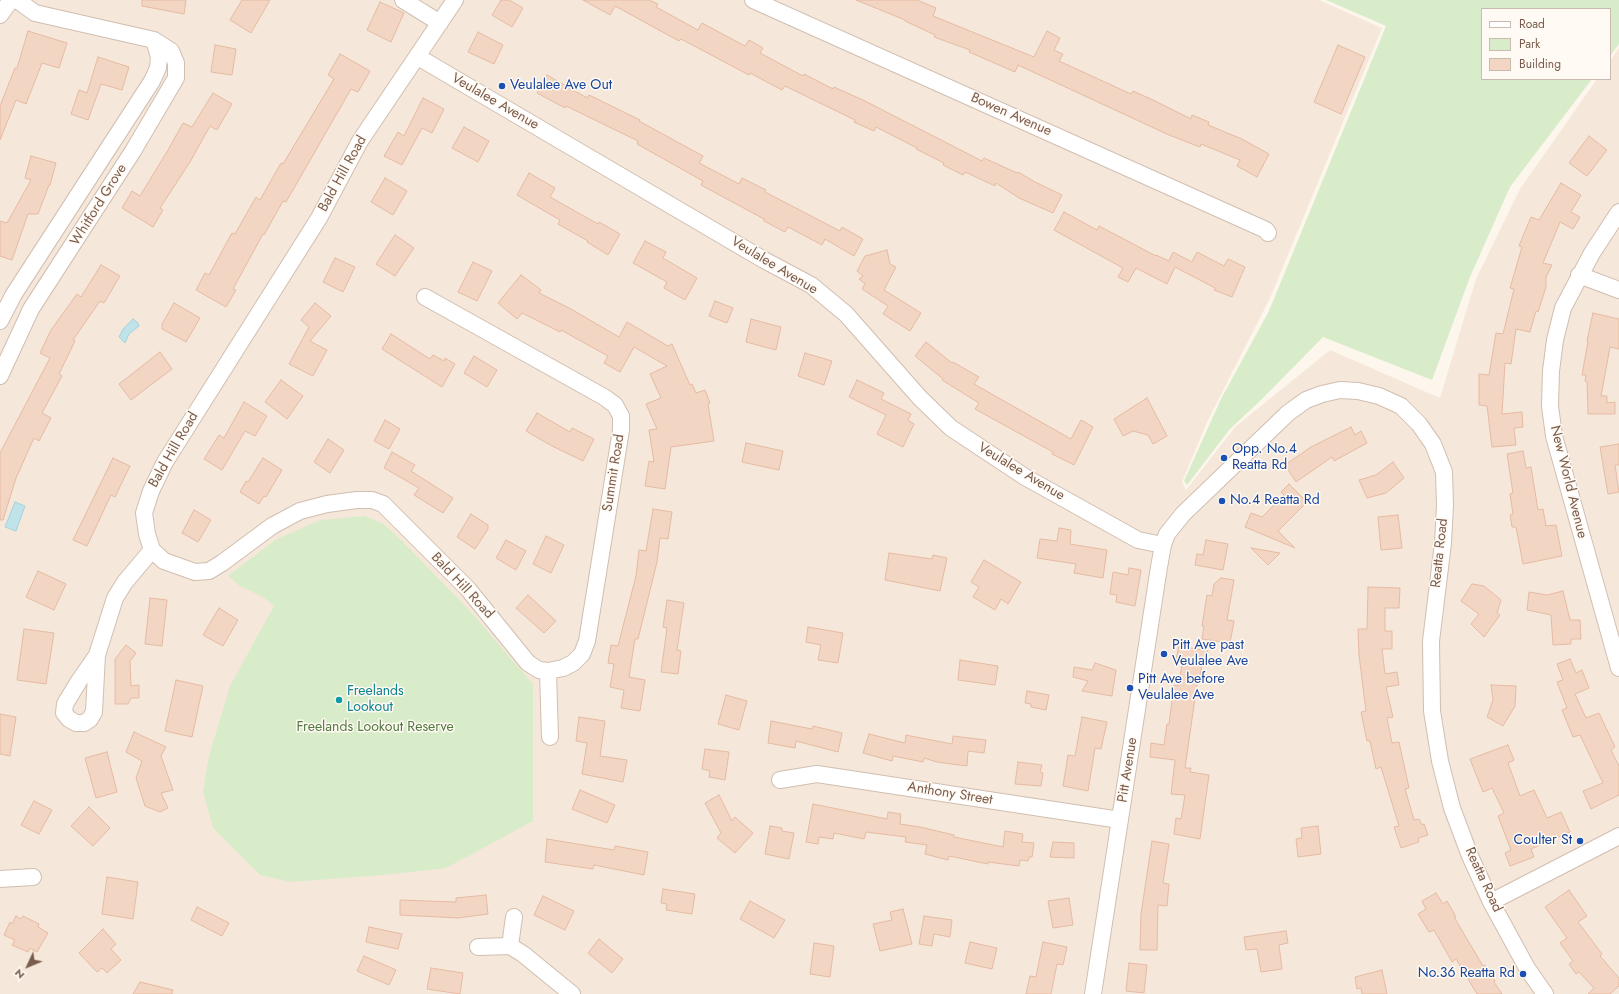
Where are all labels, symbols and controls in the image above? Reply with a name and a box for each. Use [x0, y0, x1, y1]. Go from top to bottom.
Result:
legend [1481, 8, 1611, 80]
text: Road [1519, 15, 1545, 33]
text: Park [1519, 35, 1540, 53]
text: Building [1519, 55, 1561, 73]
street label: Veulalee Avenue [448, 70, 542, 134]
place label: Veulalee Ave Out [510, 78, 612, 94]
marker: Veulalee Ave Out [497, 81, 507, 91]
street label: Bowen Avenue [968, 90, 1054, 140]
street label: Bald Hill Road [315, 133, 371, 215]
street label: Whitford Grove [67, 161, 131, 249]
street label: Veulalee Avenue [728, 234, 820, 298]
street label: Bald Hill Road [146, 409, 202, 491]
street label: New World Avenue [1546, 424, 1590, 540]
street label: Summit Road [600, 433, 628, 513]
street label: Veulalee Avenue [975, 440, 1067, 504]
place label: Opp. No.4 Reatta Rd [1232, 442, 1297, 474]
marker: Opp. No.4 Reatta Rd [1219, 453, 1229, 463]
place label: No.4 Reatta Rd [1230, 493, 1320, 509]
marker: No.4 Reatta Rd [1217, 496, 1227, 506]
street label: Reatta Road [1428, 517, 1452, 589]
street label: Bald Hill Road [427, 549, 497, 623]
place label: Pitt Ave past Veulalee Ave [1172, 638, 1248, 670]
marker: Pitt Ave past Veulalee Ave [1159, 649, 1169, 659]
place label: Pitt Ave before Veulalee Ave [1138, 672, 1225, 704]
marker: Pitt Ave before Veulalee Ave [1125, 683, 1135, 693]
place label: Freelands Lookout [347, 684, 404, 716]
marker: Freelands Lookout [334, 695, 344, 705]
park label: Freelands Lookout Reserve [296, 720, 454, 736]
street label: Pitt Avenue [1115, 736, 1141, 804]
street label: Anthony Street [906, 779, 994, 809]
place label: Coulter St [1514, 833, 1572, 849]
marker: Coulter St [1575, 836, 1585, 846]
street label: Reatta Road [1461, 845, 1505, 915]
north arrow [8, 946, 48, 986]
text: N [11, 966, 28, 983]
place label: No.36 Reatta Rd [1418, 966, 1515, 982]
marker: No.36 Reatta Rd [1518, 969, 1528, 979]

